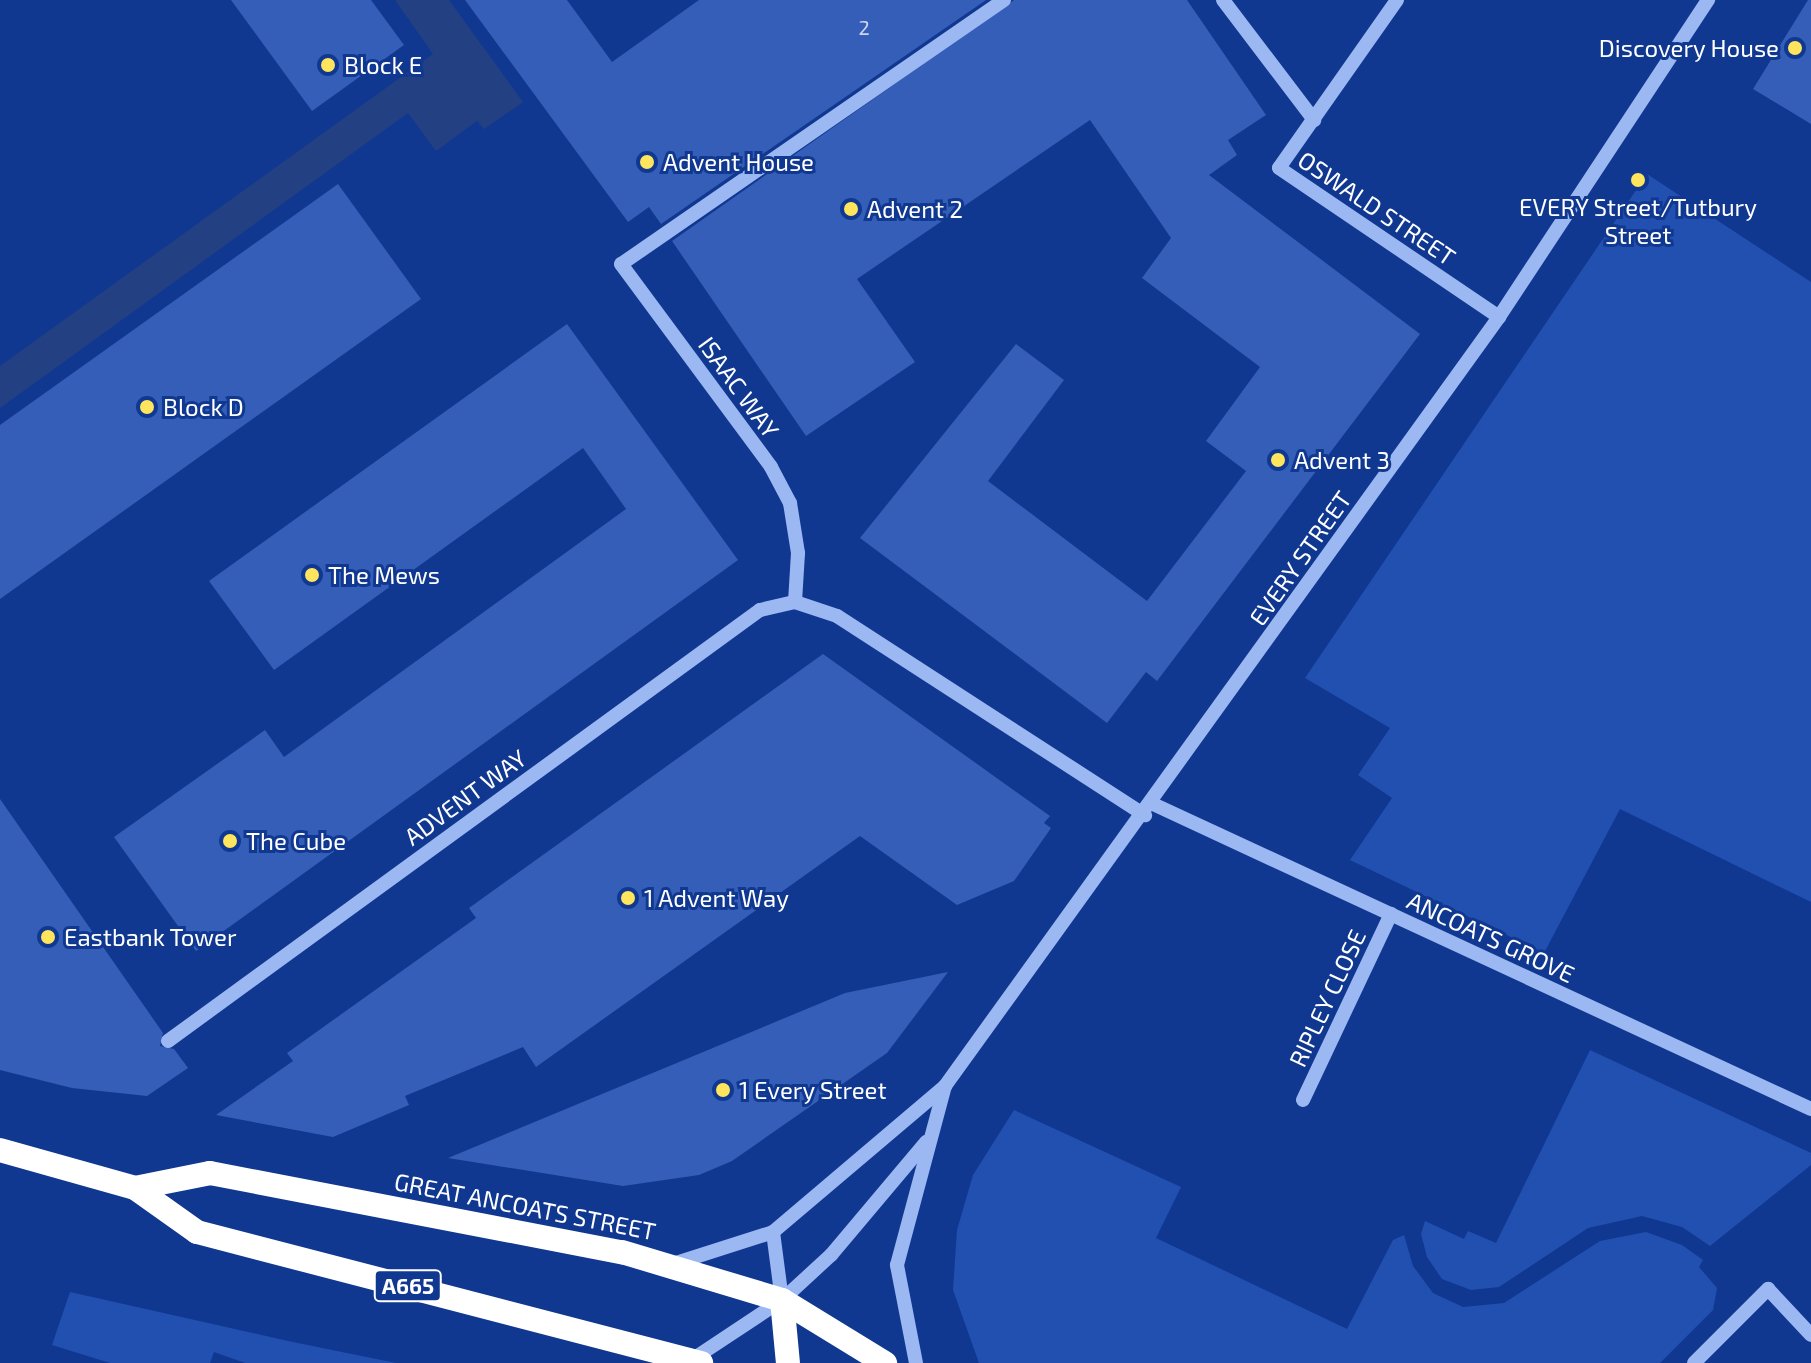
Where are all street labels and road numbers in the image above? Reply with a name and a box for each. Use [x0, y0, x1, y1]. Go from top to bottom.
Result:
street label: OSWALD STREET [1293, 145, 1461, 271]
street label: ISAAC WAY [693, 331, 785, 443]
street label: EVERY STREET [1243, 485, 1357, 631]
street label: ADVENT WAY [398, 743, 532, 851]
street label: ANCOATS GROVE [1403, 886, 1579, 988]
street label: RIPLEY CLOSE [1283, 925, 1371, 1071]
street label: GREAT ANCOATS STREET [391, 1166, 659, 1246]
road number: A665 [372, 1268, 444, 1304]

